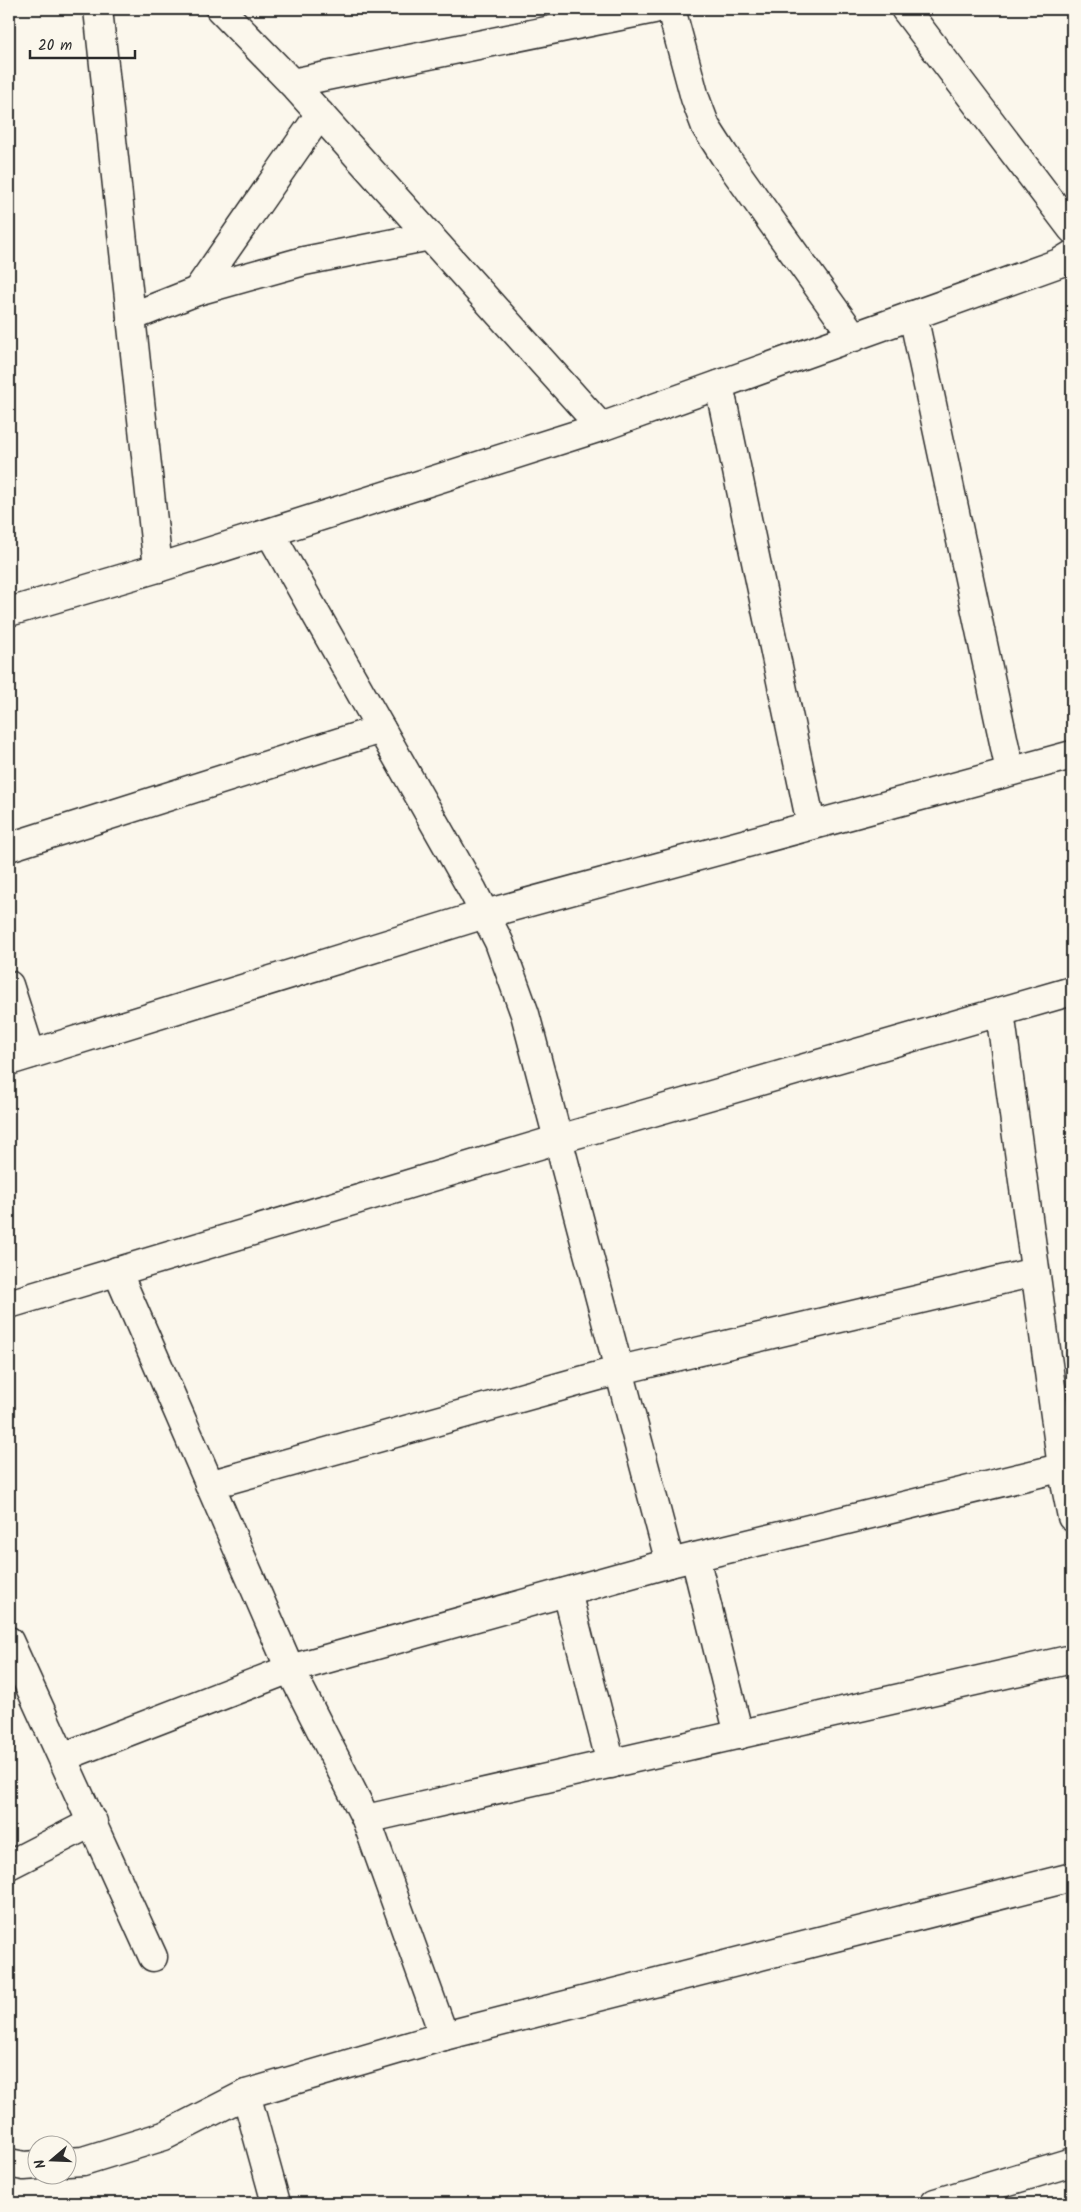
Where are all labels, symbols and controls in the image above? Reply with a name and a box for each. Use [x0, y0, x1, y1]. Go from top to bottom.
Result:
scale bar [30, 28, 135, 60]
text: 20 m [38, 34, 72, 58]
north arrow [28, 2134, 78, 2184]
text: N [29, 2156, 52, 2172]

